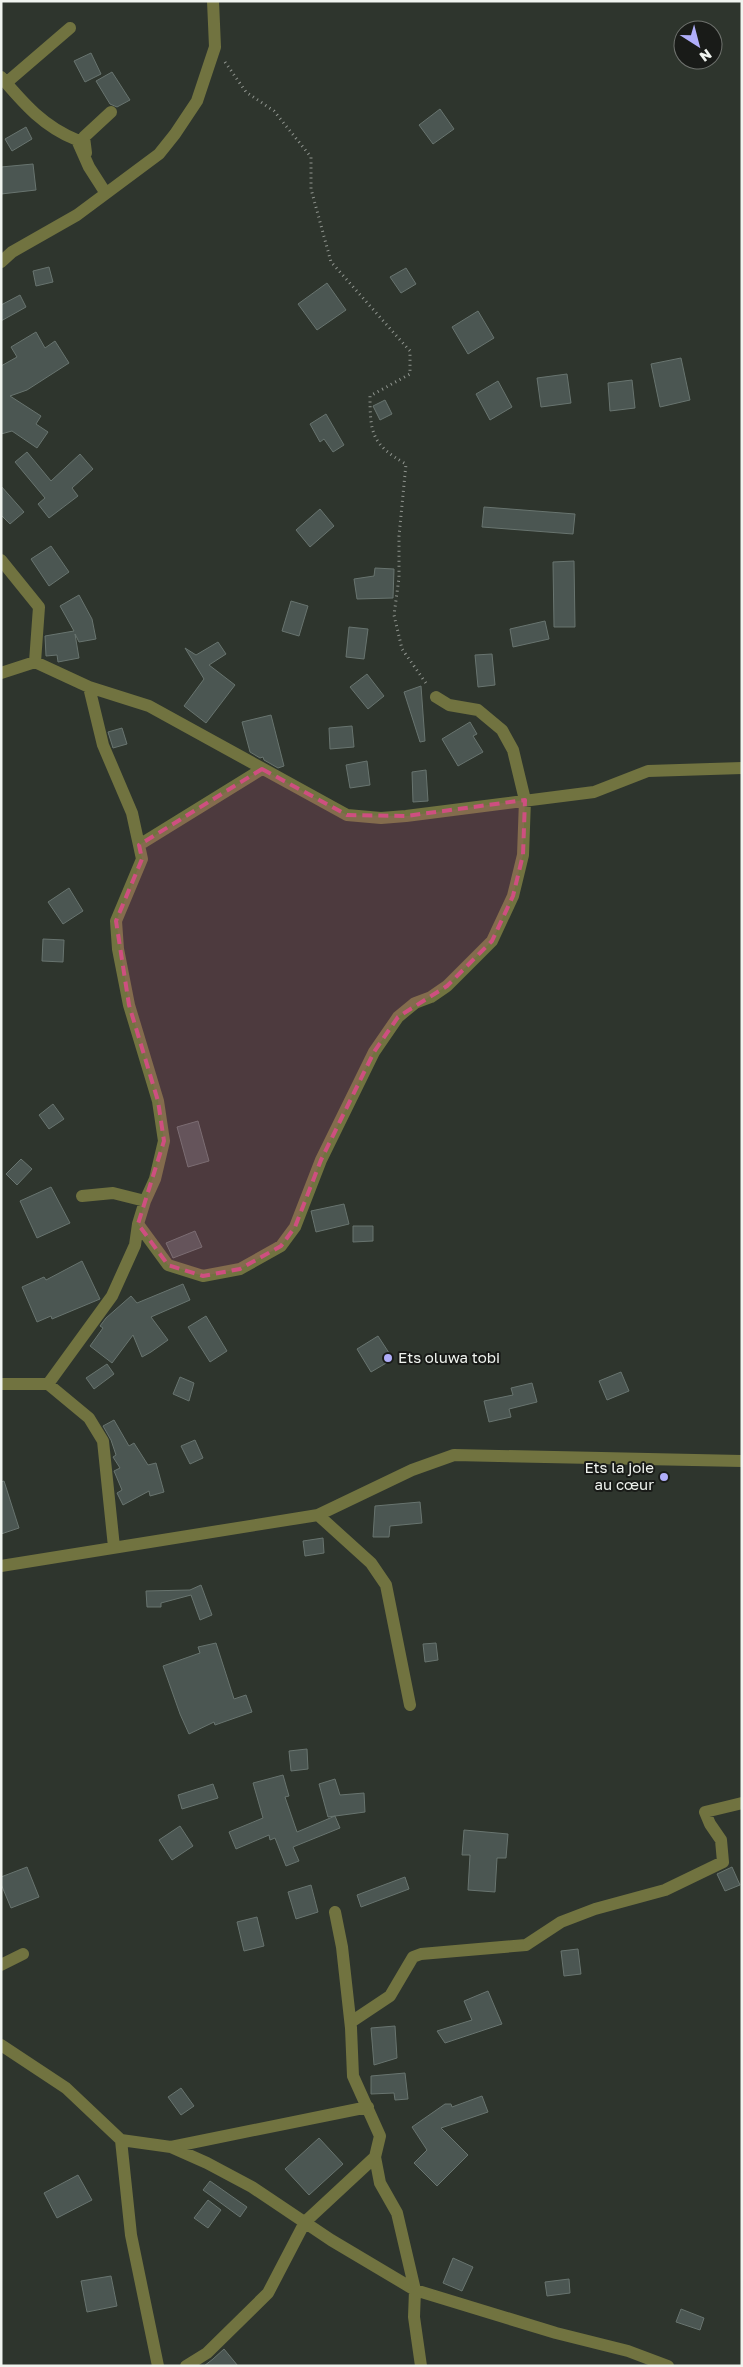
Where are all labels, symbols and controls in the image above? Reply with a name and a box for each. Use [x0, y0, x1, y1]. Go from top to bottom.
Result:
north arrow [673, 20, 723, 70]
text: N [697, 46, 715, 66]
place label: Ets oluwa tobi [398, 1348, 500, 1366]
marker: Ets oluwa tobi [382, 1352, 394, 1364]
place label: Ets la joie au cœur [584, 1458, 654, 1493]
marker: Ets la joie au cœur [658, 1471, 670, 1483]

